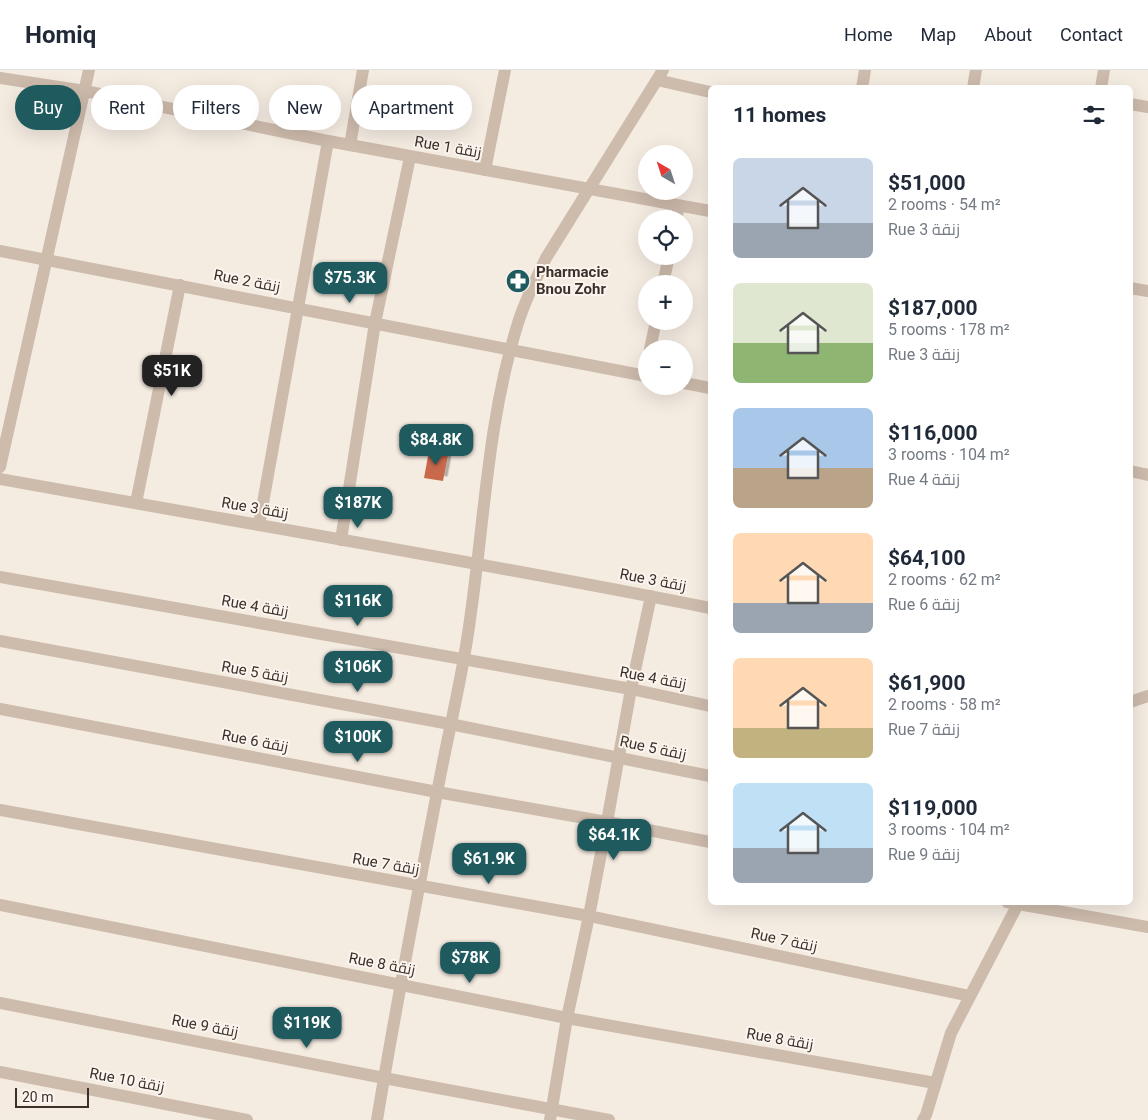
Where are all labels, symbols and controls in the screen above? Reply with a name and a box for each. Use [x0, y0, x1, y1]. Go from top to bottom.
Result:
text: Homiq [25, 21, 96, 49]
text: Home [844, 24, 893, 45]
text: Map [921, 24, 956, 45]
text: About [984, 24, 1032, 45]
text: Contact [1060, 24, 1123, 45]
chip: Buy [15, 85, 81, 130]
chip: Rent [91, 85, 163, 130]
chip: Filters [173, 85, 259, 130]
chip: New [269, 85, 341, 130]
chip: Apartment [351, 85, 472, 130]
icon: filters [1080, 101, 1108, 129]
text: 11 homes [733, 103, 826, 127]
street label: Rue 1 زنقة [413, 132, 483, 162]
north arrow [638, 145, 692, 200]
map controls [638, 145, 693, 395]
text: $51,000 [888, 171, 965, 195]
icon: home [773, 178, 833, 238]
text: 2 rooms · 54 m² [888, 195, 1001, 214]
button: locate [638, 210, 693, 265]
text: Rue 3 زنقة [888, 220, 960, 239]
pin: $75.3K [309, 262, 391, 304]
place label: Pharmacie Bnou Zohr [536, 263, 609, 298]
street label: Rue 2 زنقة [212, 266, 282, 296]
text: $75.3K [324, 268, 376, 287]
pharmacy icon: Pharmacie Bnou Zohr [505, 268, 531, 294]
button: + [638, 275, 693, 330]
text: $187,000 [888, 296, 978, 320]
icon: home [773, 303, 833, 363]
text: 5 rooms · 178 m² [888, 320, 1010, 339]
button: − [638, 340, 693, 395]
text: Rue 3 زنقة [888, 345, 960, 364]
pin: $51K [142, 354, 202, 397]
text: $51K [153, 361, 191, 380]
text: $116,000 [888, 421, 978, 445]
pin: $84.8K [395, 424, 477, 466]
icon: home [773, 428, 833, 488]
text: $84.8K [410, 430, 462, 449]
text: 3 rooms · 104 m² [888, 445, 1010, 464]
text: Rue 4 زنقة [888, 470, 960, 489]
pin: $187K [323, 486, 393, 529]
street label: Rue 3 زنقة [220, 493, 290, 523]
text: $187K [335, 493, 381, 512]
text: $64,100 [888, 546, 965, 570]
icon: home [773, 553, 833, 613]
street label: Rue 3 زنقة [618, 565, 688, 595]
text: 2 rooms · 62 m² [888, 570, 1001, 589]
pin: $116K [323, 584, 393, 627]
street label: Rue 4 زنقة [220, 591, 290, 621]
text: $116K [335, 591, 381, 610]
text: Rue 6 زنقة [888, 595, 960, 614]
pin: $106K [323, 650, 393, 693]
street label: Rue 5 زنقة [220, 657, 290, 687]
text: $106K [335, 657, 381, 676]
street label: Rue 4 زنقة [618, 663, 688, 693]
text: $61,900 [888, 671, 965, 695]
icon: home [773, 678, 833, 738]
text: 2 rooms · 58 m² [888, 695, 1001, 714]
pin: $100K [323, 720, 393, 763]
text: Rue 7 زنقة [888, 720, 960, 739]
street label: Rue 6 زنقة [220, 726, 290, 756]
text: $100K [335, 727, 381, 746]
street label: Rue 5 زنقة [618, 732, 688, 764]
text: $119,000 [888, 796, 978, 820]
icon: home [773, 803, 833, 863]
pin: $64.1K [573, 818, 655, 861]
text: 3 rooms · 104 m² [888, 820, 1010, 839]
text: $64.1K [588, 825, 640, 844]
pin: $61.9K [448, 842, 530, 885]
text: Rue 9 زنقة [888, 845, 960, 864]
street label: Rue 7 زنقة [351, 849, 421, 879]
text: $61.9K [463, 849, 515, 868]
street label: Rue 7 زنقة [749, 924, 819, 956]
pin: $78K [440, 942, 500, 984]
text: $78K [451, 948, 489, 967]
street label: Rue 8 زنقة [347, 949, 417, 979]
pin: $119K [272, 1006, 342, 1049]
street label: Rue 9 زنقة [170, 1011, 240, 1041]
text: $119K [284, 1013, 330, 1032]
street label: Rue 8 زنقة [745, 1024, 815, 1054]
street label: Rue 10 زنقة [88, 1064, 166, 1096]
scale bar [15, 1085, 89, 1108]
text: 20 m [22, 1089, 54, 1105]

